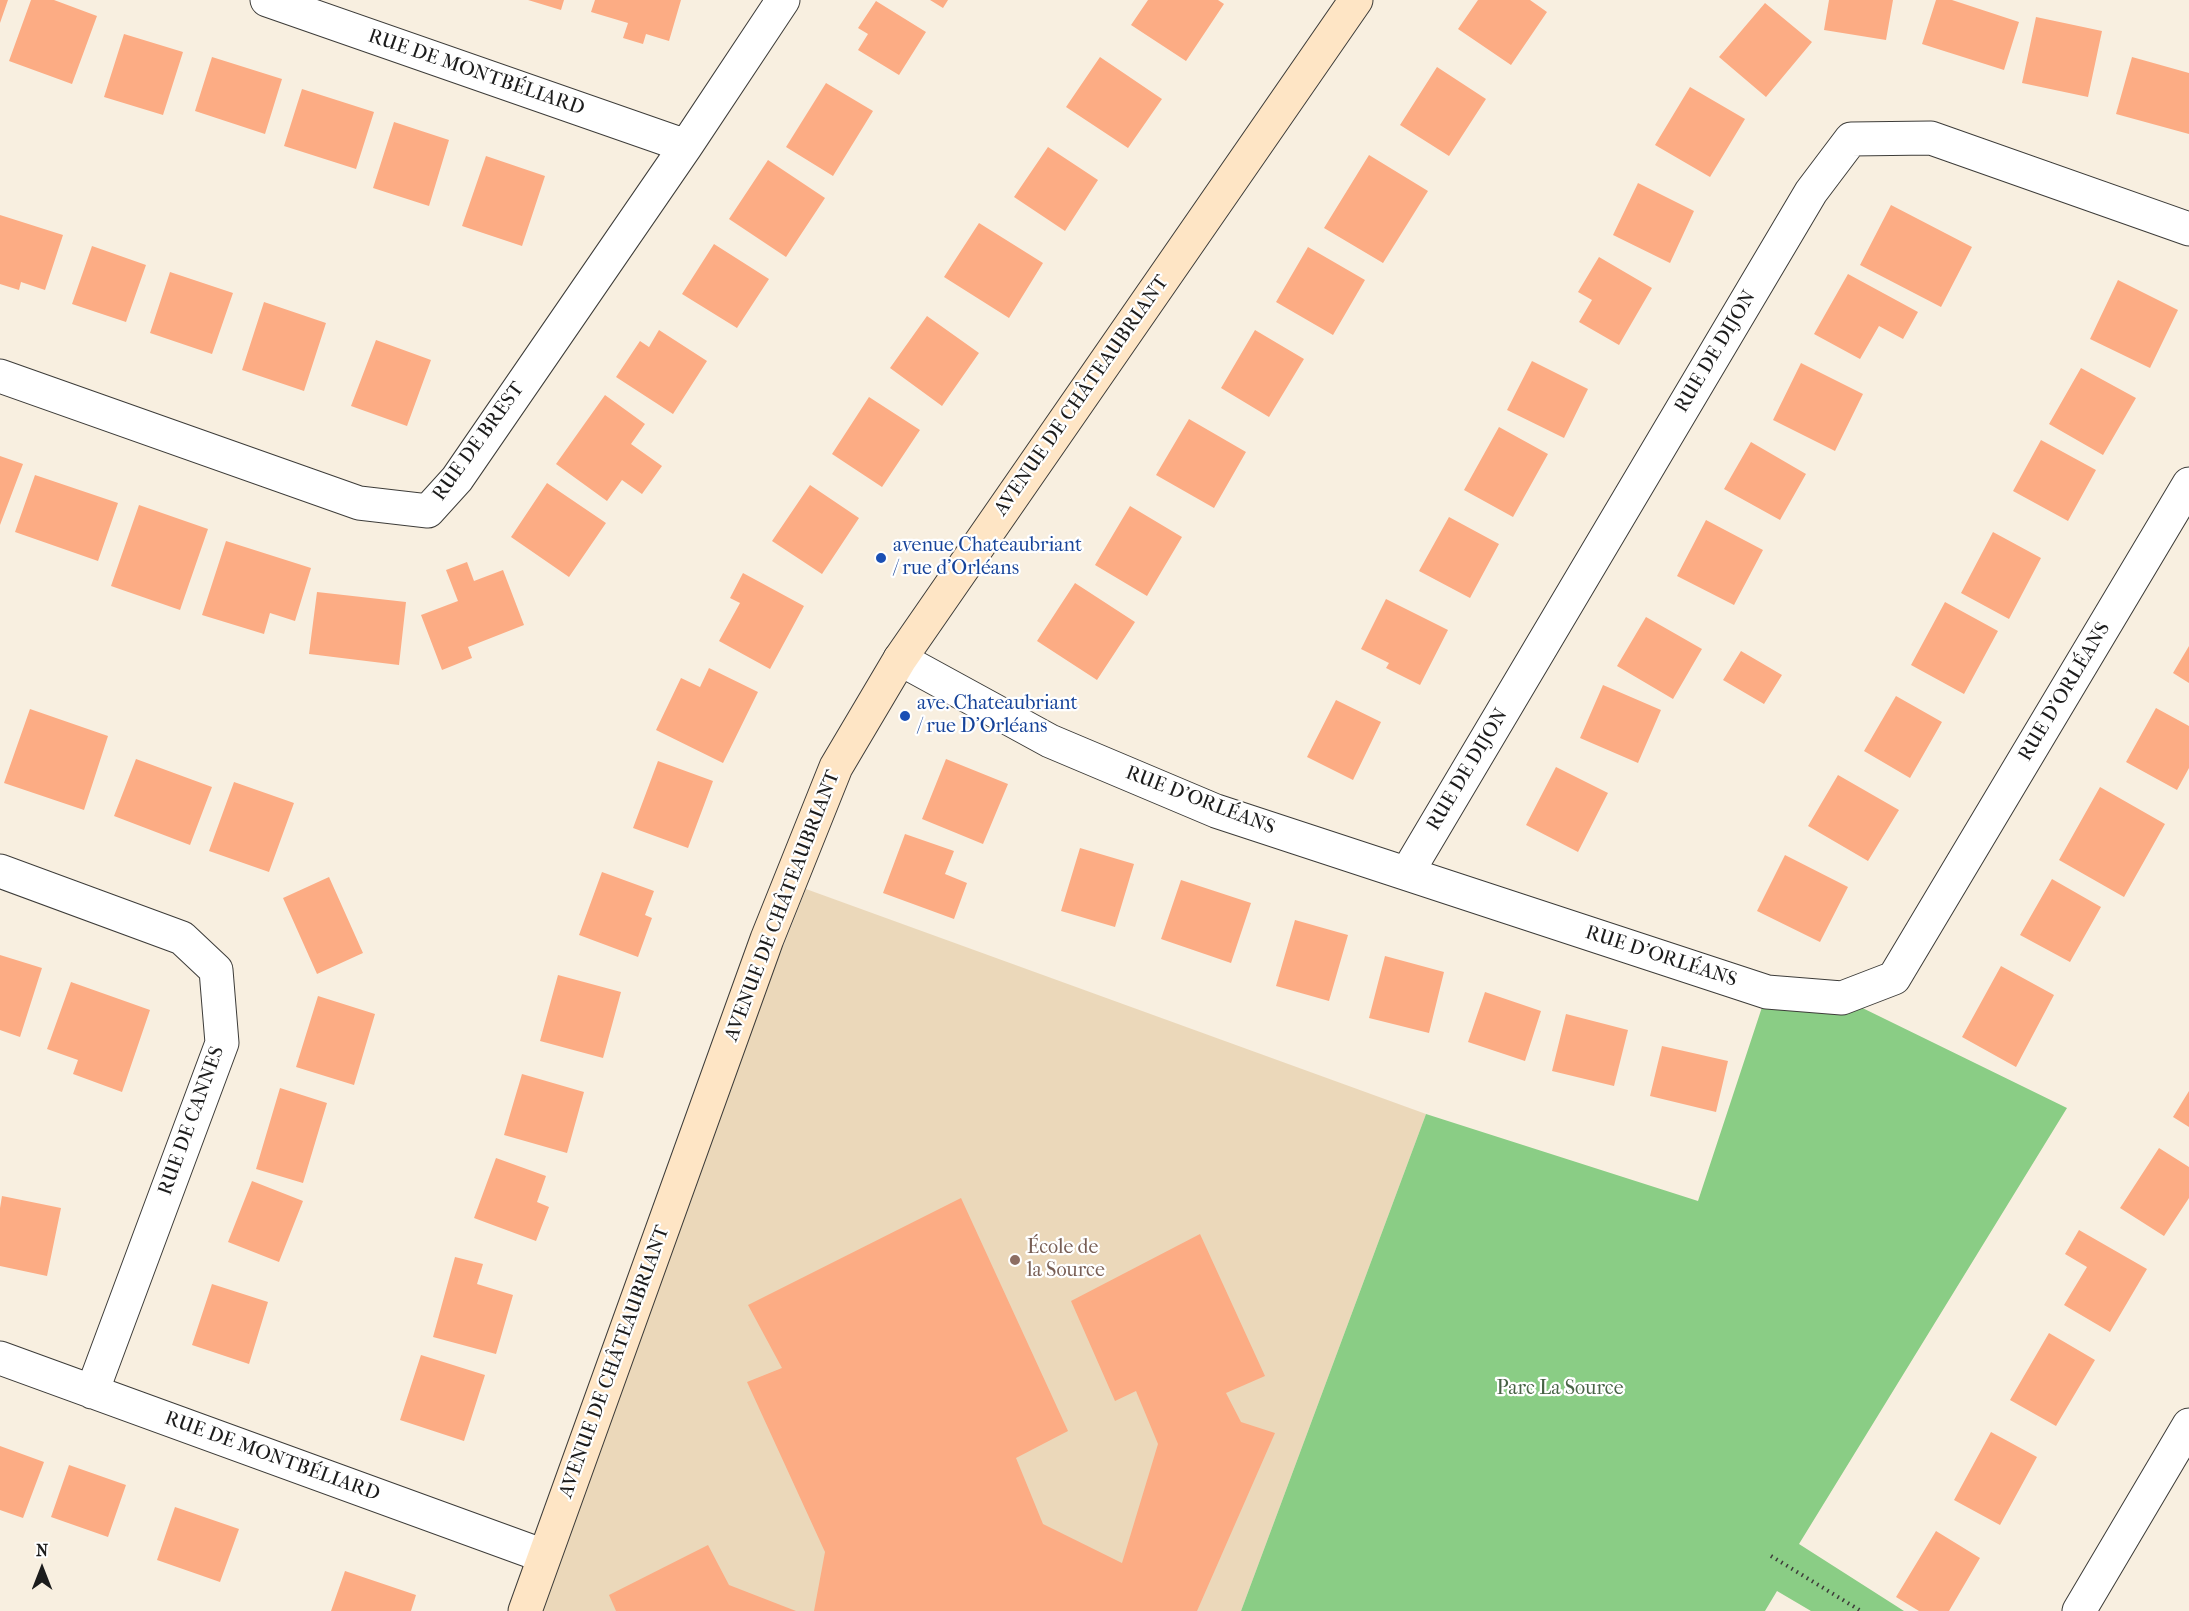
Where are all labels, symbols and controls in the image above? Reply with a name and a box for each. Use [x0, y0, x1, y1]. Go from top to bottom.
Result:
street label: RUE DE MONTBÉLIARD [365, 25, 587, 121]
street label: AVENUE DE CHÂTEAUBRIANT [990, 271, 1174, 521]
street label: RUE DE DIJON [1670, 287, 1762, 417]
street label: RUE DE BREST [428, 378, 530, 506]
place label: avenue Chateaubriant / rue d'Orléans [893, 534, 1082, 581]
marker: avenue Chateaubriant / rue d'Orléans [874, 551, 888, 565]
street label: RUE D'ORLÉANS [2014, 618, 2116, 766]
place label: ave. Chateaubriant / rue D'Orléans [917, 692, 1078, 739]
street label: RUE DE DIJON [1422, 705, 1514, 835]
marker: ave. Chateaubriant / rue D'Orléans [898, 709, 912, 723]
street label: RUE D'ORLÉANS [1122, 761, 1278, 841]
street label: AVENUE DE CHÂTEAUBRIANT [720, 767, 846, 1045]
street label: RUE D'ORLÉANS [1582, 921, 1740, 993]
street label: RUE DE CANNES [154, 1043, 230, 1199]
street label: AVENUE DE CHÂTEAUBRIANT [554, 1223, 676, 1501]
place label: École de la Source [1027, 1236, 1105, 1283]
marker: École de la Source [1008, 1253, 1022, 1267]
park label: Parc La Source [1496, 1377, 1624, 1401]
street label: RUE DE MONTBÉLIARD [161, 1407, 383, 1507]
north arrow [12, 1539, 72, 1599]
text: N [36, 1541, 48, 1560]

